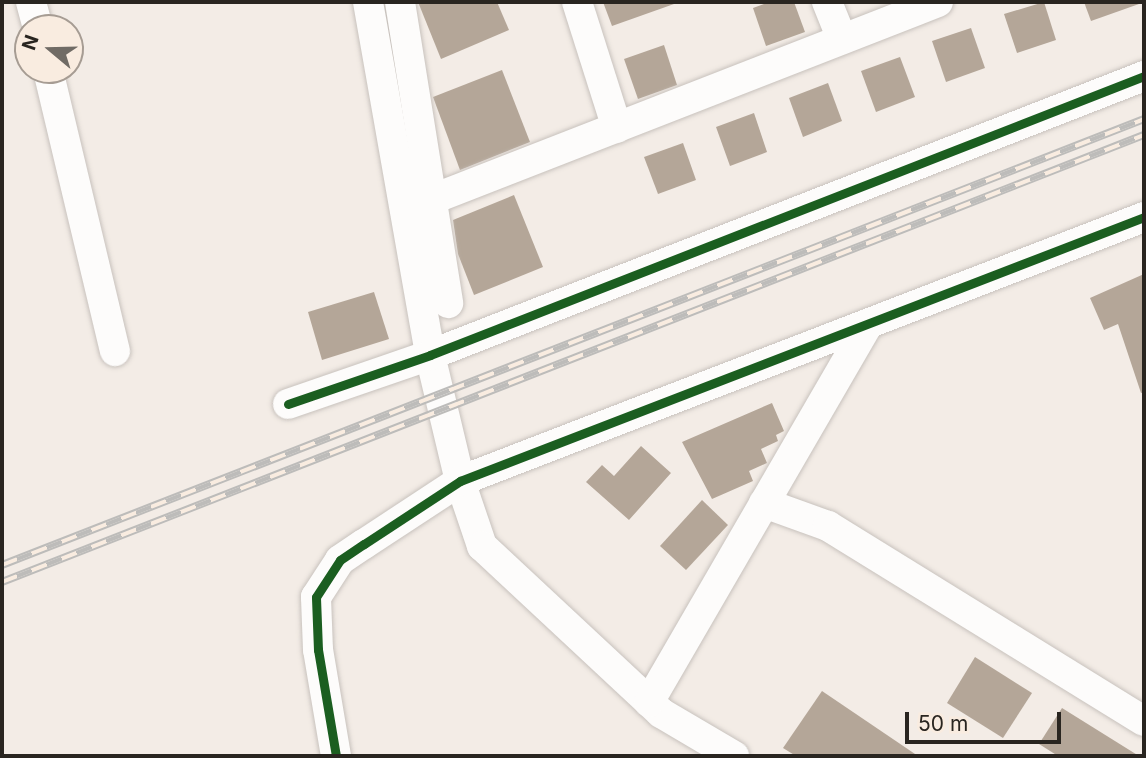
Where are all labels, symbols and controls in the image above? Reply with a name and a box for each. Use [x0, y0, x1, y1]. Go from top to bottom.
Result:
north arrow [14, 14, 84, 84]
text: N [17, 32, 44, 53]
scale bar [908, 698, 1064, 742]
text: 50 m [918, 711, 968, 736]

